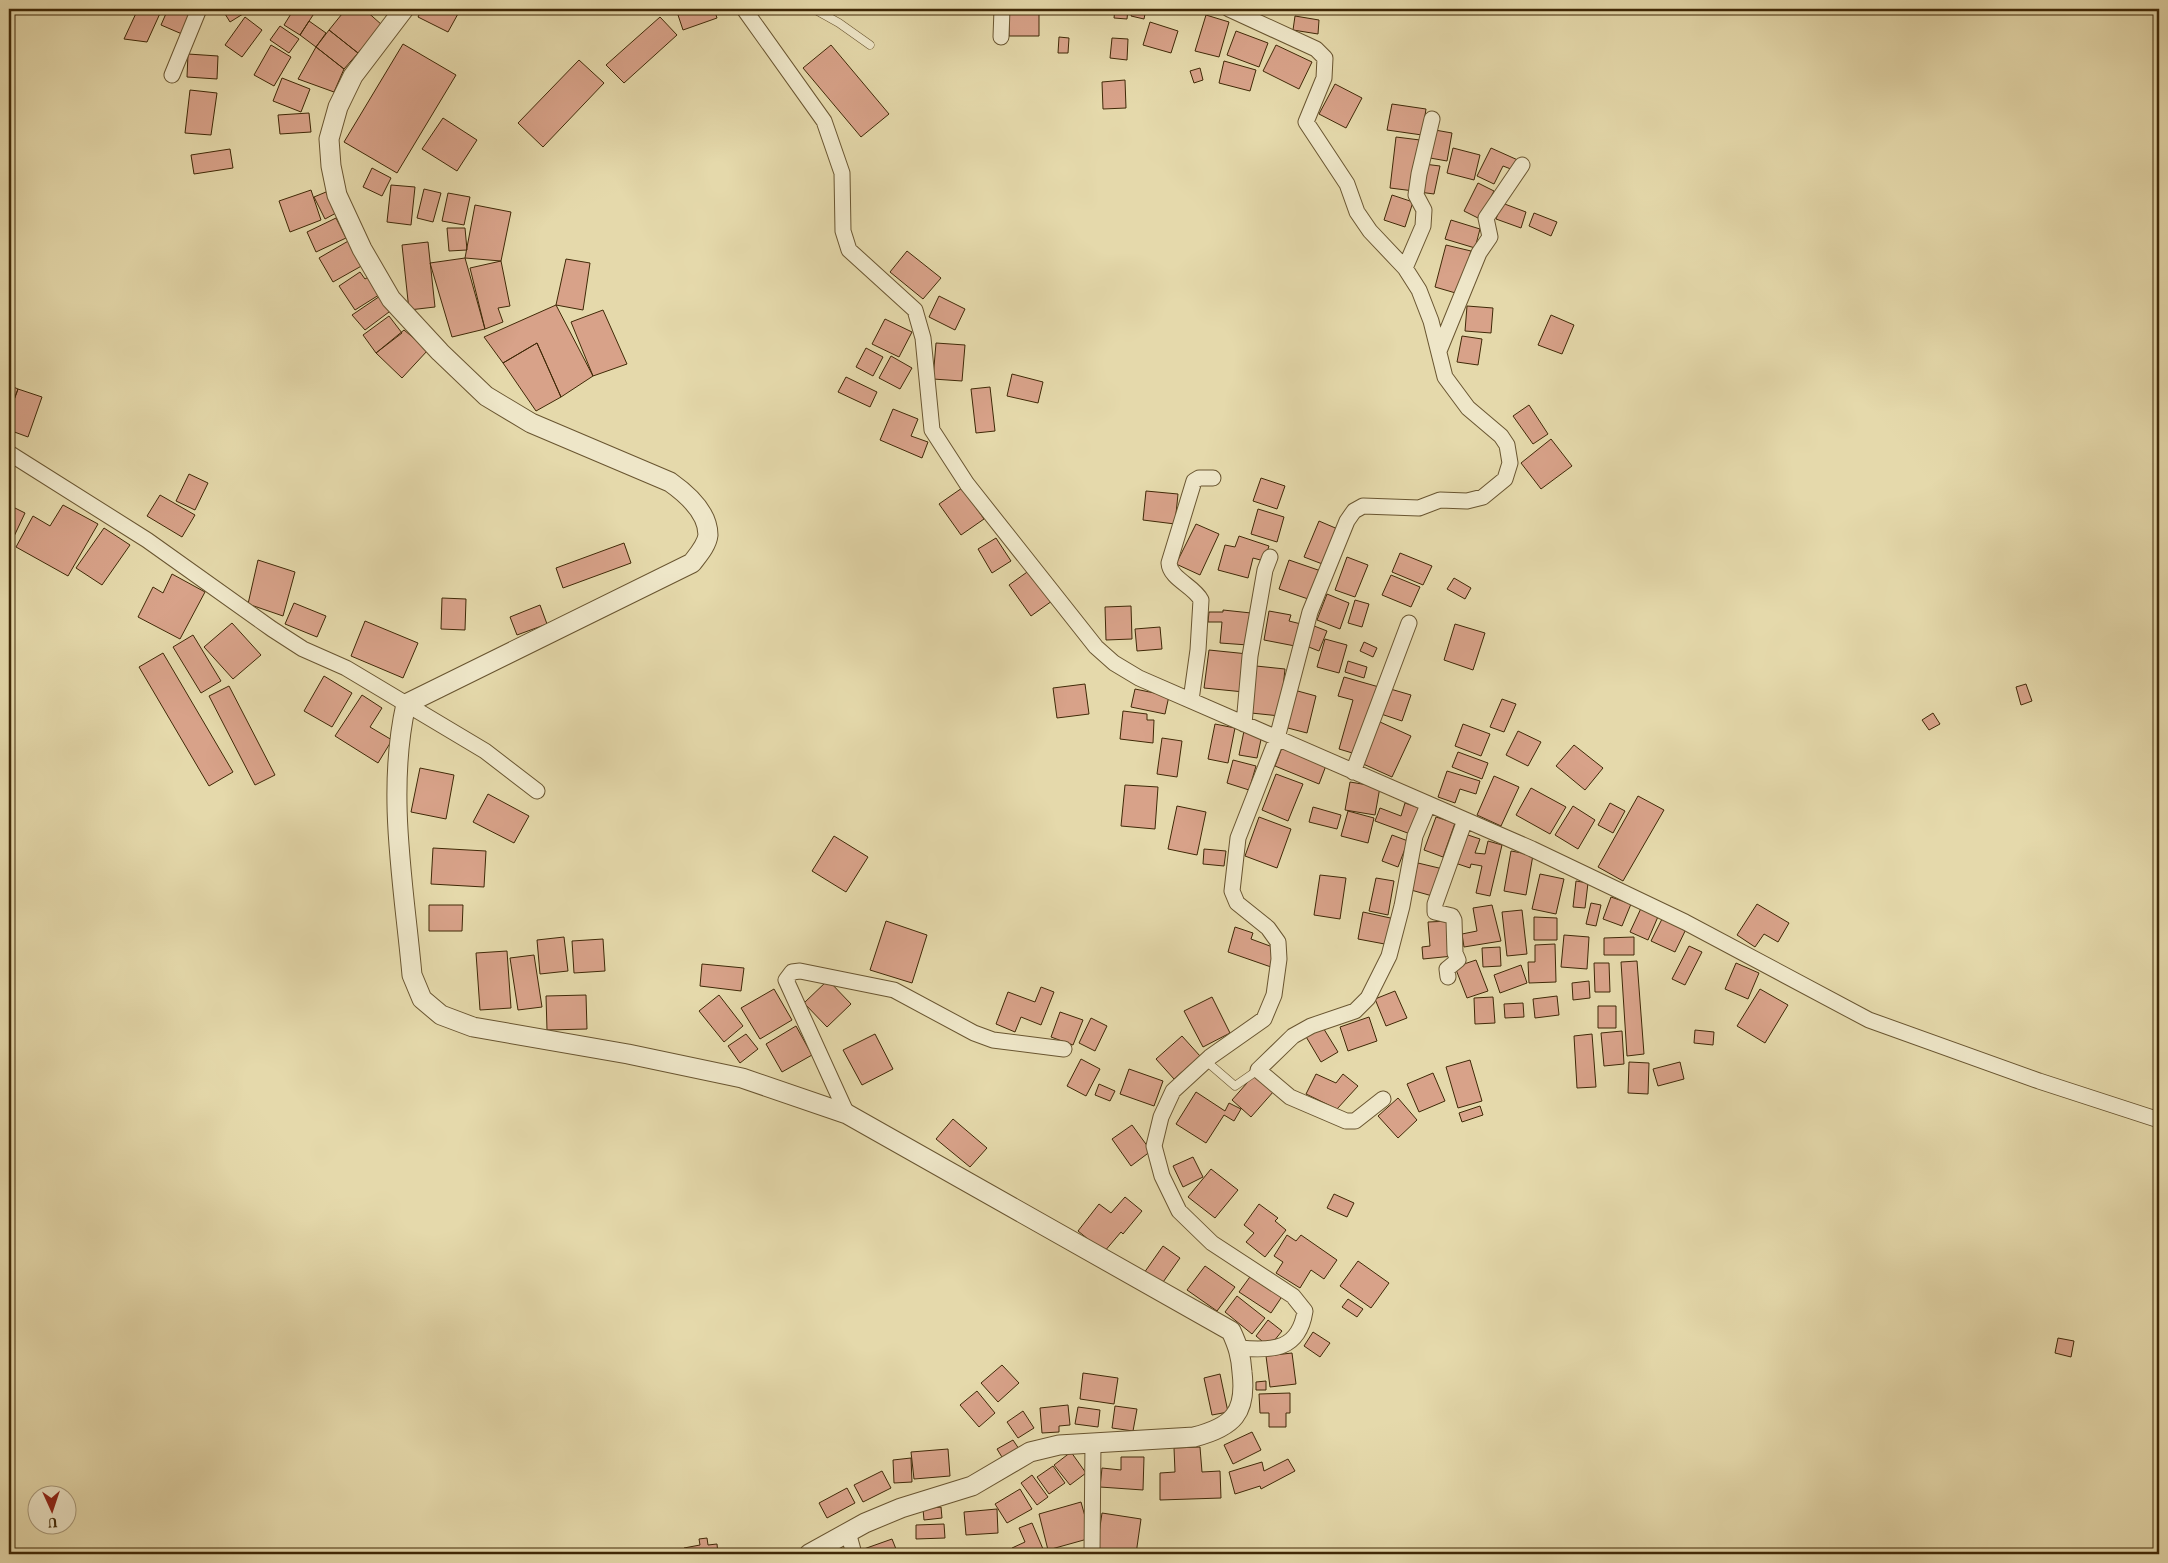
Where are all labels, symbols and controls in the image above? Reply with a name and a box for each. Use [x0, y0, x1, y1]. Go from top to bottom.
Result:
north arrow [28, 1486, 78, 1536]
text: U [47, 1512, 58, 1531]

